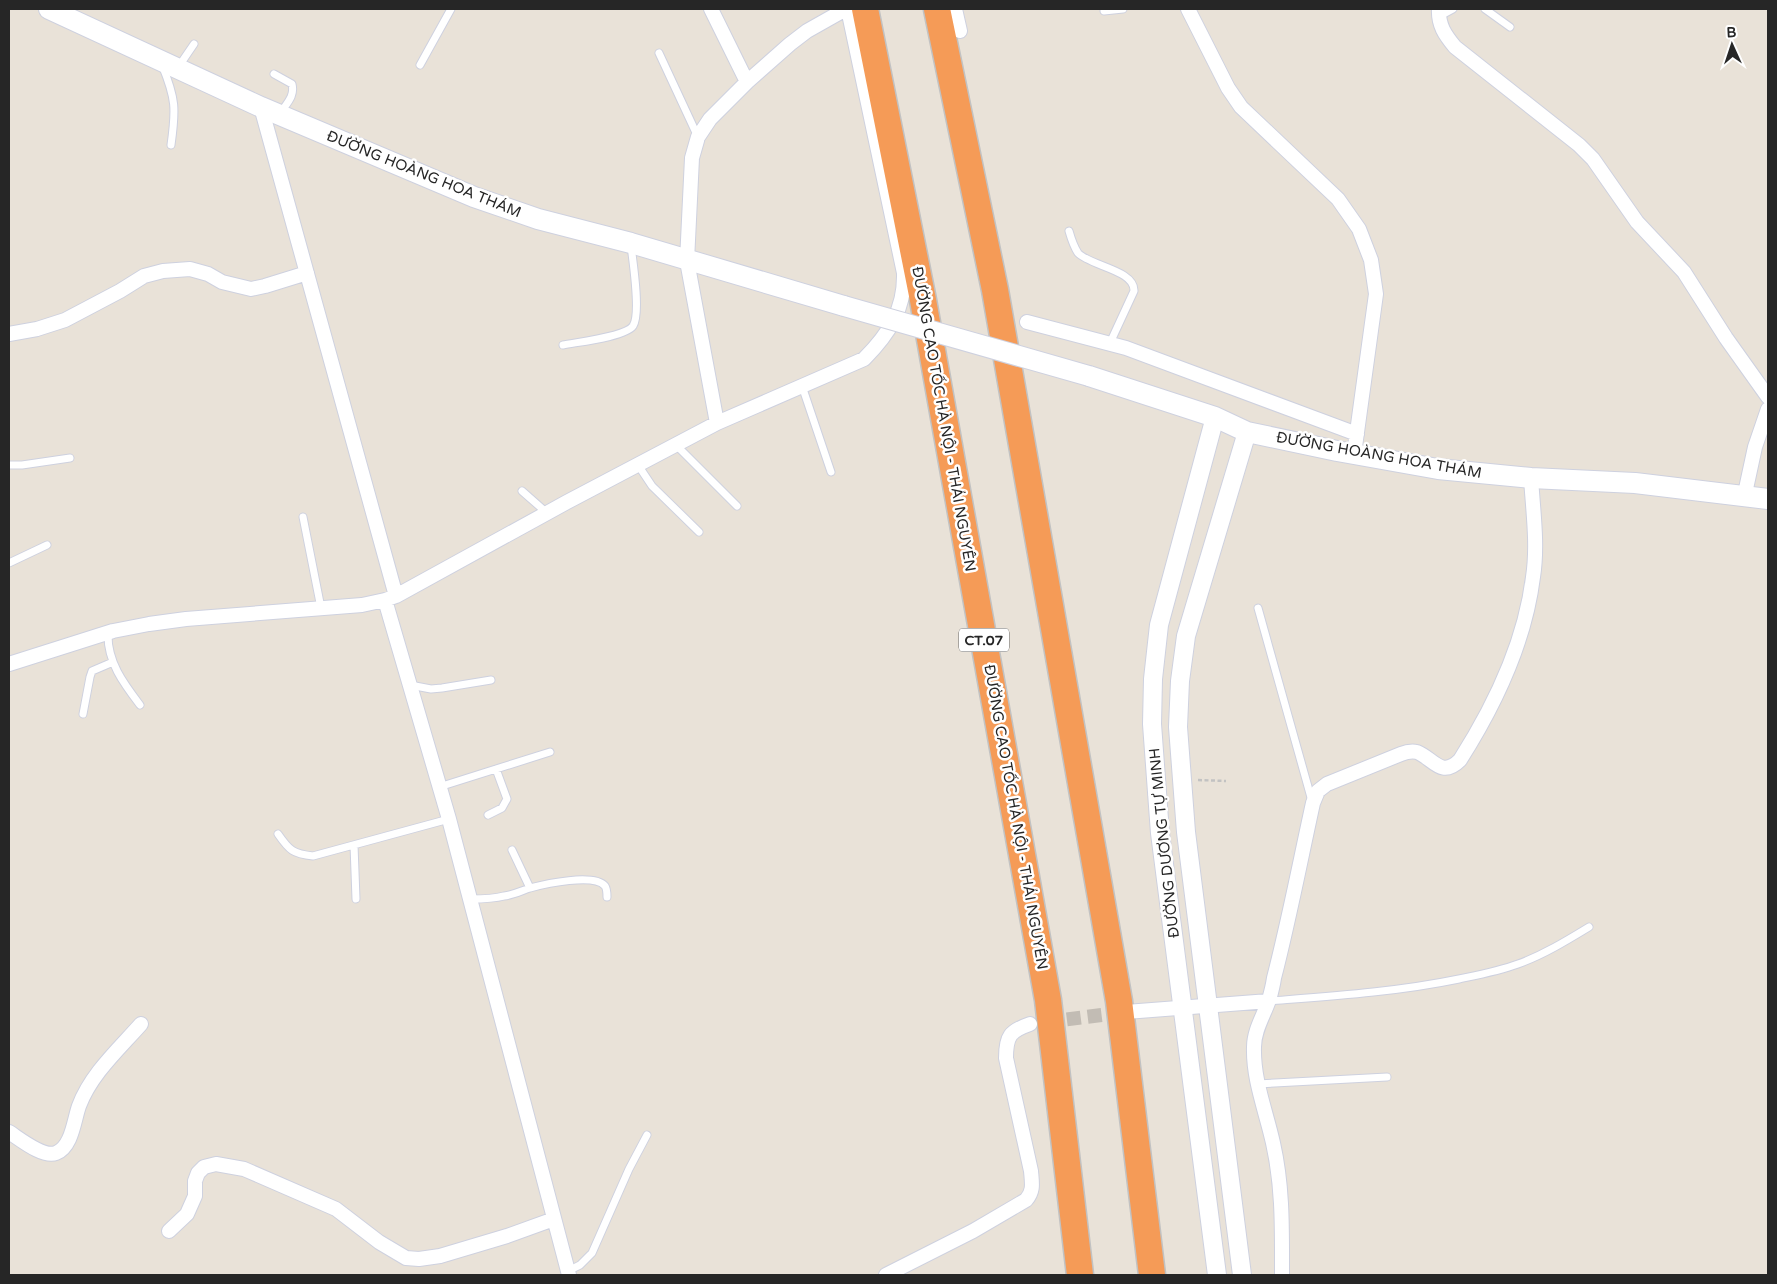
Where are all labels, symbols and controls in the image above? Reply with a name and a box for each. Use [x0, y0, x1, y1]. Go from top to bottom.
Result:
north arrow [1707, 20, 1757, 70]
text: B [1726, 24, 1737, 41]
street label: ĐƯỜNG HOÀNG HOA THÁM [324, 127, 524, 221]
street label: ĐƯỜNG CAO TỐC HÀ NỘI - THÁI NGUYÊN [908, 265, 981, 573]
street label: ĐƯỜNG HOÀNG HOA THÁM [1275, 428, 1483, 482]
road number: CT.07 [959, 628, 1009, 652]
street label: ĐƯỜNG CAO TỐC HÀ NỘI - THÁI NGUYÊN [980, 663, 1053, 971]
street label: ĐƯỜNG DƯƠNG TỰ MINH [1145, 747, 1183, 939]

